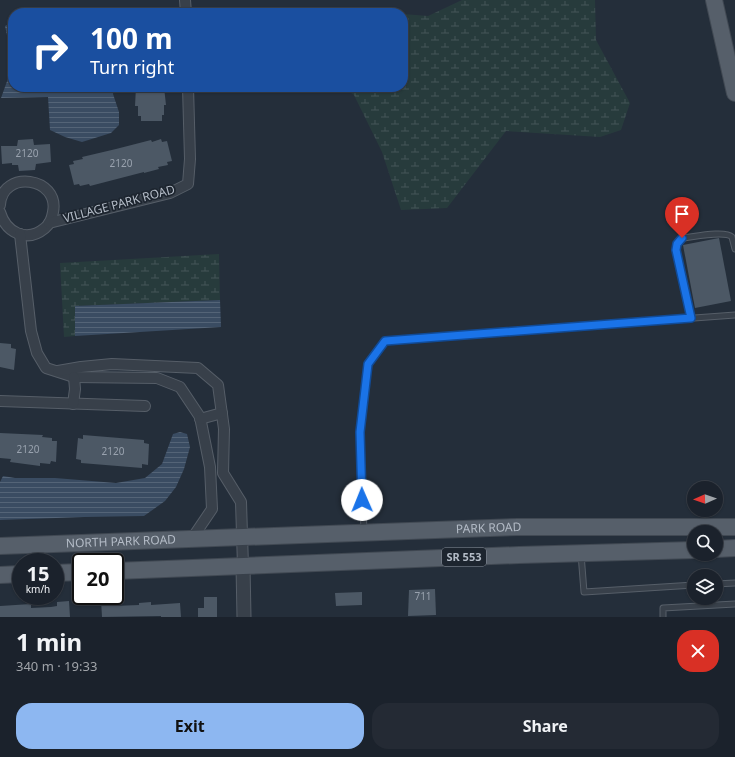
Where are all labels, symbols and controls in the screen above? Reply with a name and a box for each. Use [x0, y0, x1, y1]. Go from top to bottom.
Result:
text: 100 m [90, 19, 173, 57]
icon: right [24, 24, 76, 76]
text: Turn right [90, 55, 174, 79]
house number: 2120 [16, 146, 39, 160]
house number: 2120 [110, 156, 133, 170]
street label: VILLAGE PARK ROAD [61, 180, 177, 227]
pin [665, 197, 699, 238]
icon: arrive [671, 203, 693, 225]
house number: 2120 [17, 442, 40, 456]
house number: 2120 [102, 444, 125, 458]
position arrow [341, 479, 383, 521]
north arrow [687, 481, 723, 517]
map controls [687, 481, 723, 605]
street label: PARK ROAD [456, 518, 522, 537]
button: search [687, 525, 723, 561]
street label: NORTH PARK ROAD [66, 531, 176, 552]
road number: SR 553 [442, 548, 486, 566]
speed limit sign: 20 [72, 553, 124, 605]
text: 15 [27, 560, 49, 587]
button: layers [687, 569, 723, 605]
text: km/h [26, 582, 50, 596]
house number: 711 [414, 589, 432, 603]
text: 1 min [16, 625, 82, 658]
button: close [677, 630, 719, 672]
text: 340 m · 19:33 [16, 657, 97, 675]
button: Exit [16, 703, 364, 749]
button: Share [372, 703, 719, 749]

